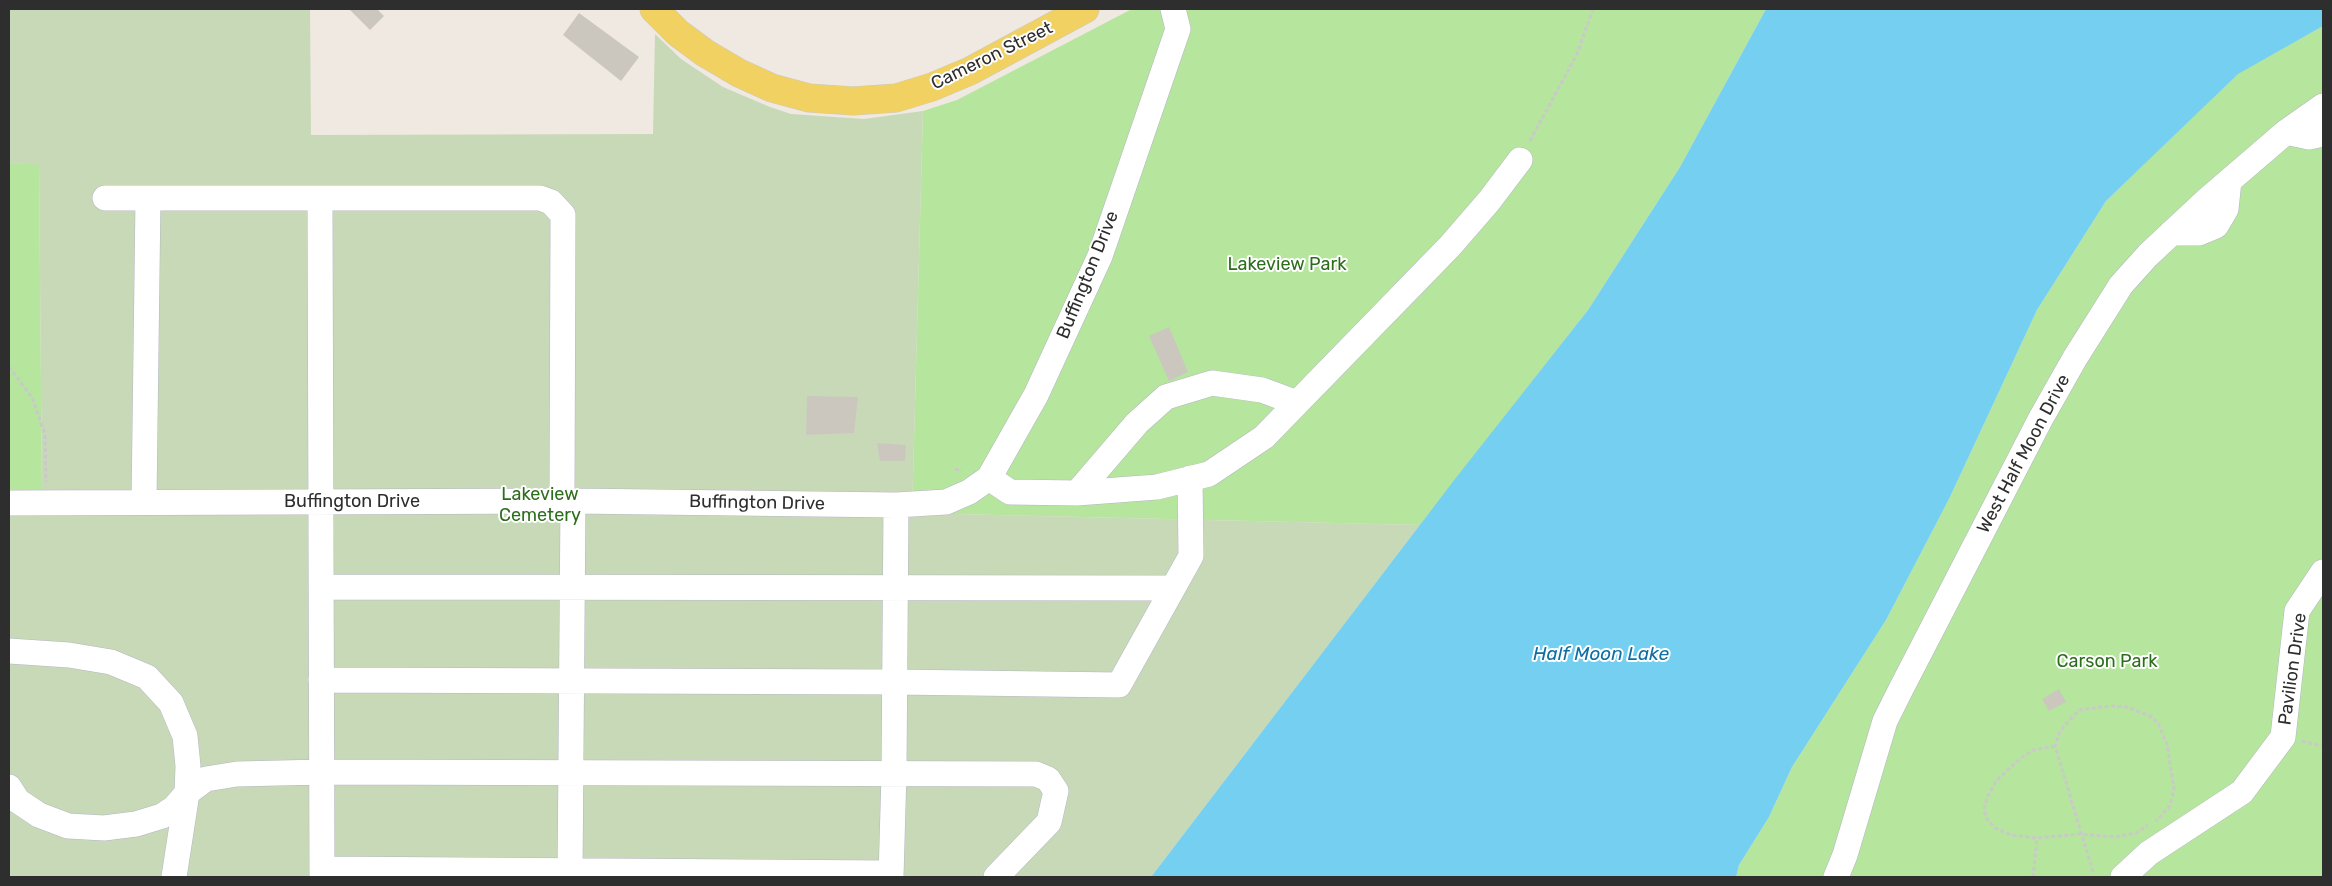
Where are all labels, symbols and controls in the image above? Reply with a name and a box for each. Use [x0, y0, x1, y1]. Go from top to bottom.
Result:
street label: Cameron Street [928, 17, 1056, 95]
street label: Buffington Drive [1053, 208, 1123, 342]
park label: Lakeview Park [1227, 254, 1347, 276]
street label: West Half Moon Drive [1973, 371, 2075, 537]
park label: Lakeview Cemetery [499, 484, 581, 526]
street label: Buffington Drive [284, 491, 420, 513]
street label: Buffington Drive [689, 491, 825, 515]
street label: Pavilion Drive [2274, 611, 2312, 727]
water label: Half Moon Lake [1533, 644, 1669, 666]
park label: Carson Park [2056, 651, 2158, 673]

